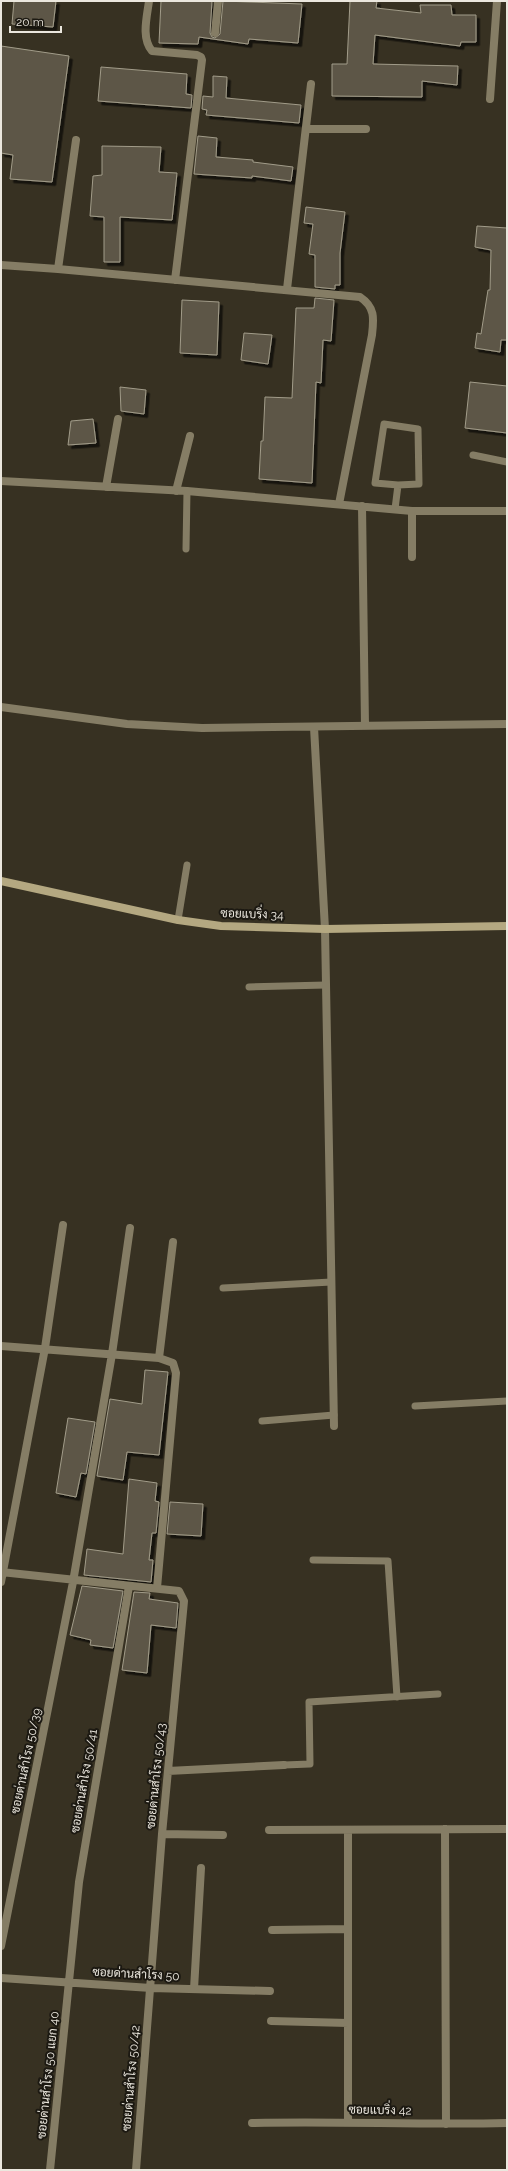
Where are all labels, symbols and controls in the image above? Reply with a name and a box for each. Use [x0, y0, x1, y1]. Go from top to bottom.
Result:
scale bar [10, 8, 61, 34]
text: 20 m [16, 15, 44, 29]
street label: ซอยแบริ่ง 34 [220, 902, 284, 922]
street label: ซอยด่านสำโรง 50/39 [7, 1707, 44, 1815]
street label: ซอยด่านสำโรง 50/43 [142, 1722, 169, 1830]
street label: ซอยด่านสำโรง 50/41 [67, 1728, 100, 1834]
street label: ซอยด่านสำโรง 50 [92, 1964, 180, 1983]
street label: ซอยด่านสำโรง 50 แยก 40 [33, 2010, 62, 2139]
street label: ซอยด่านสำโรง 50/42 [118, 2024, 143, 2132]
street label: ซอยแบริ่ง 42 [348, 2099, 412, 2118]

